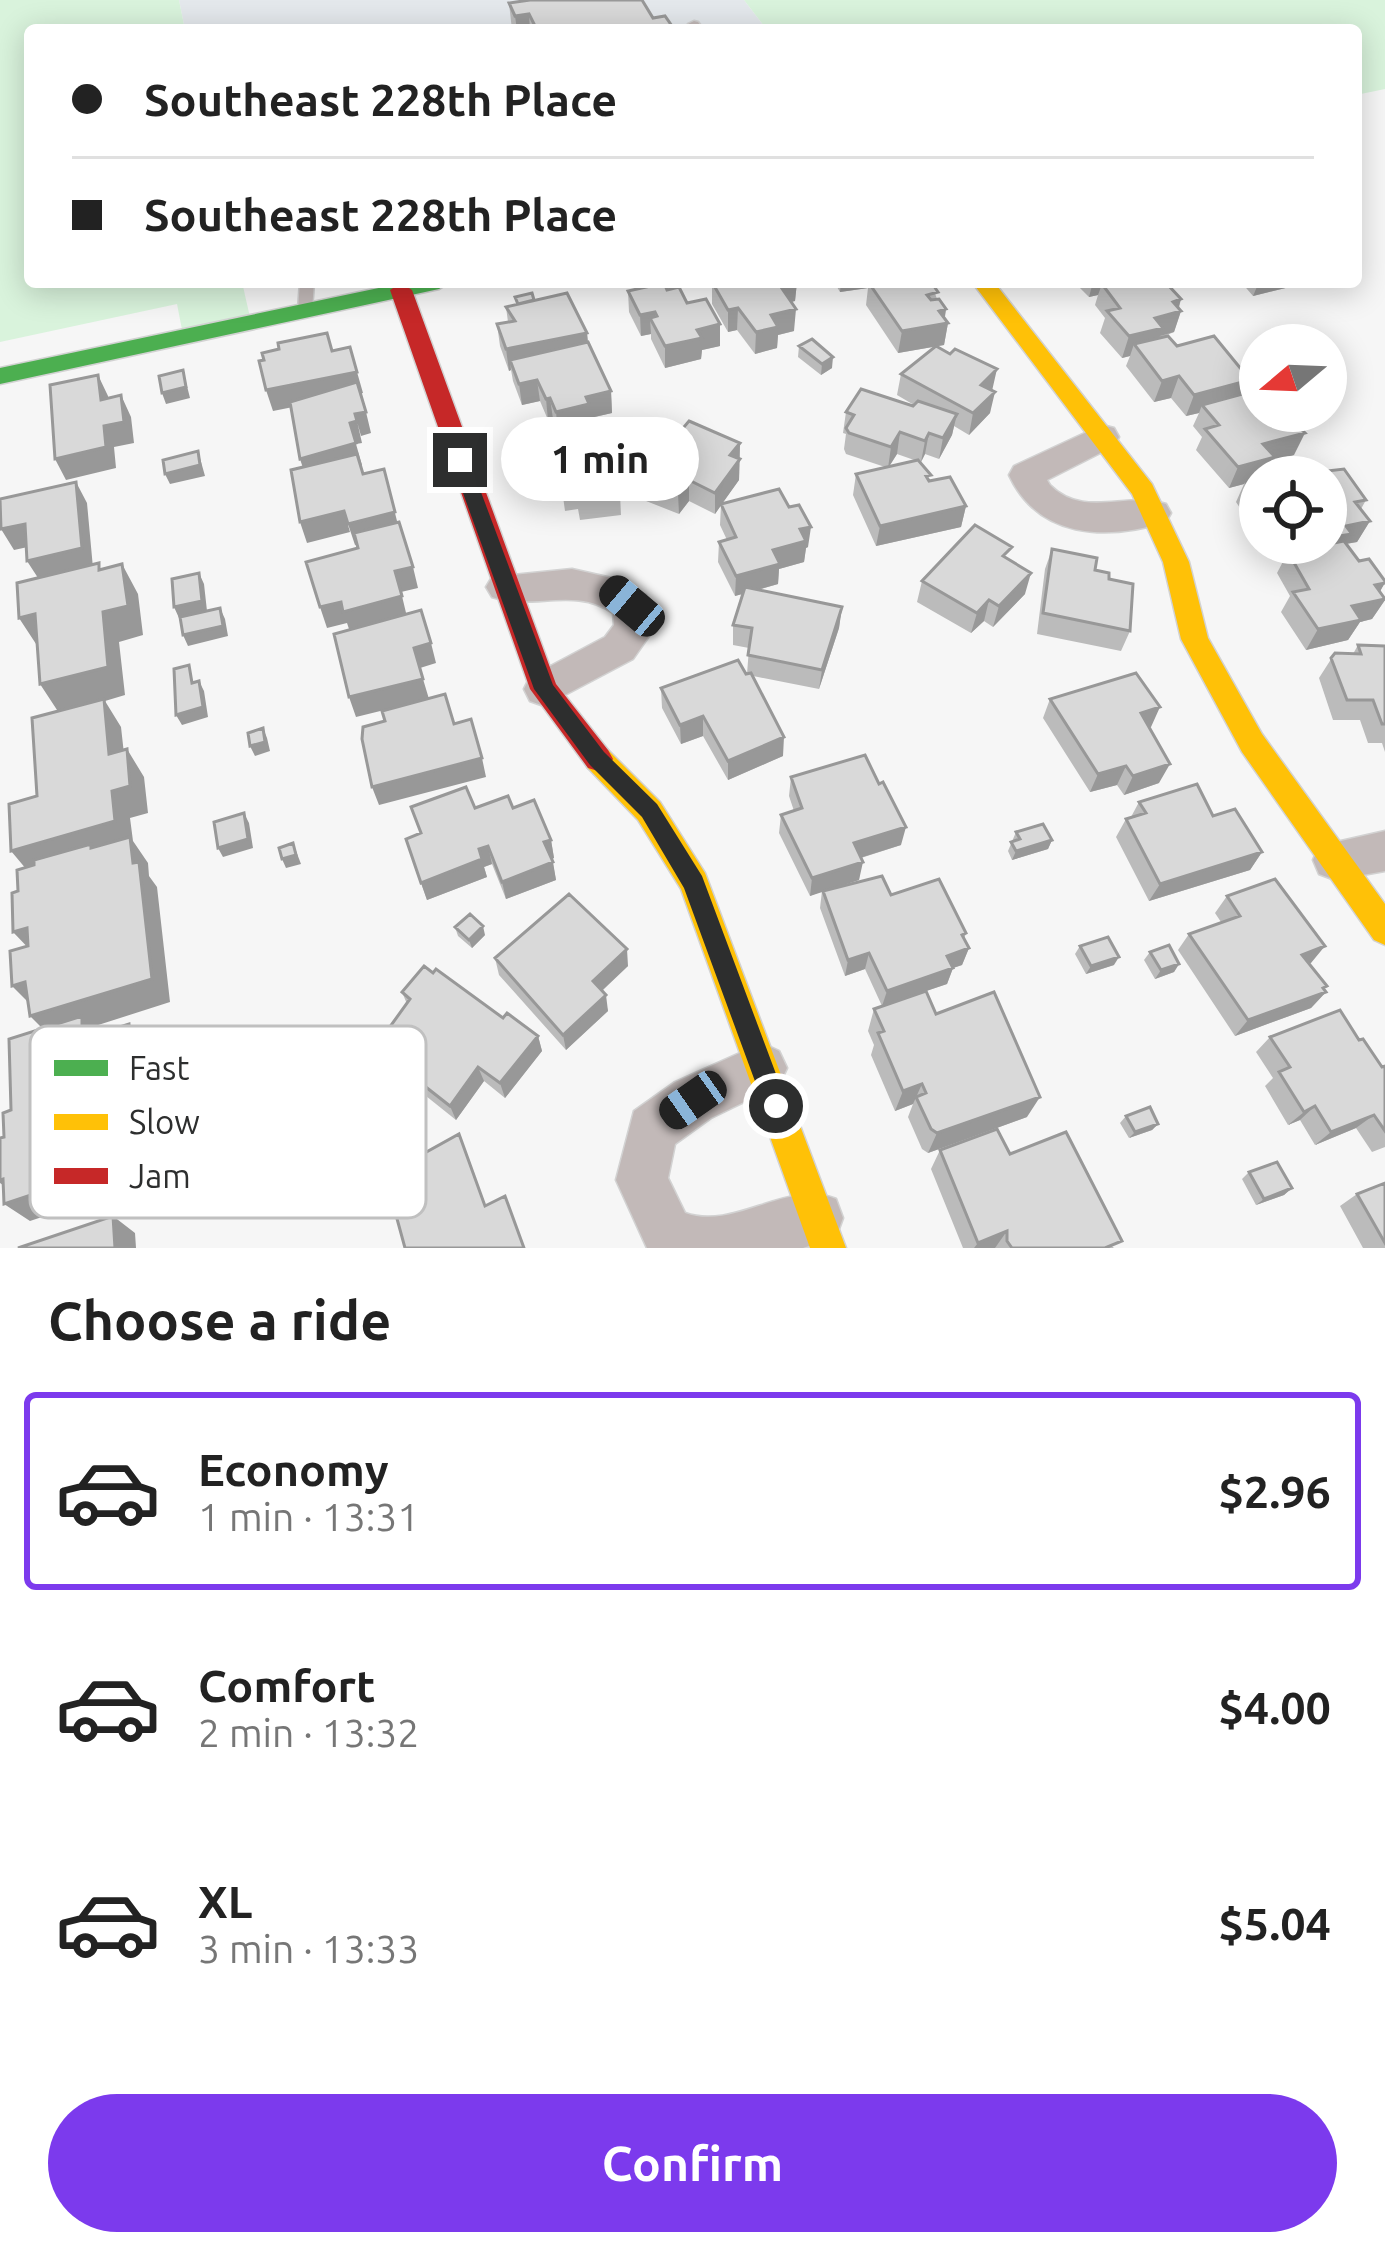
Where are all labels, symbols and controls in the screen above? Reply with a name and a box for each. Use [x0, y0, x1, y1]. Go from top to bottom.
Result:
text: Southeast 228th Place [144, 74, 617, 125]
text: Southeast 228th Place [144, 189, 617, 240]
north arrow [1239, 324, 1347, 432]
map controls [1239, 324, 1347, 564]
callout: 1 min [502, 418, 700, 502]
route end [433, 433, 487, 487]
text: 1 min [551, 437, 649, 480]
button: locate [1239, 456, 1347, 564]
car [593, 569, 671, 643]
legend [30, 1026, 426, 1218]
text: Fast [129, 1049, 189, 1086]
car [653, 1065, 733, 1135]
route start [749, 1079, 803, 1133]
text: Slow [129, 1103, 200, 1140]
text: Jam [129, 1157, 191, 1194]
text: Choose a ride [48, 1290, 391, 1350]
icon: car [54, 1437, 162, 1545]
text: Economy [198, 1444, 389, 1495]
text: $2.96 [1218, 1466, 1331, 1517]
text: 1 min · 13:31 [198, 1495, 419, 1538]
icon: car [54, 1653, 162, 1761]
text: Comfort [198, 1660, 375, 1711]
text: $4.00 [1218, 1682, 1331, 1733]
text: 2 min · 13:32 [198, 1711, 419, 1754]
icon: car [54, 1869, 162, 1977]
text: XL [198, 1876, 252, 1927]
text: $5.04 [1218, 1898, 1331, 1949]
text: 3 min · 13:33 [198, 1927, 419, 1970]
button: Confirm [48, 2094, 1337, 2232]

